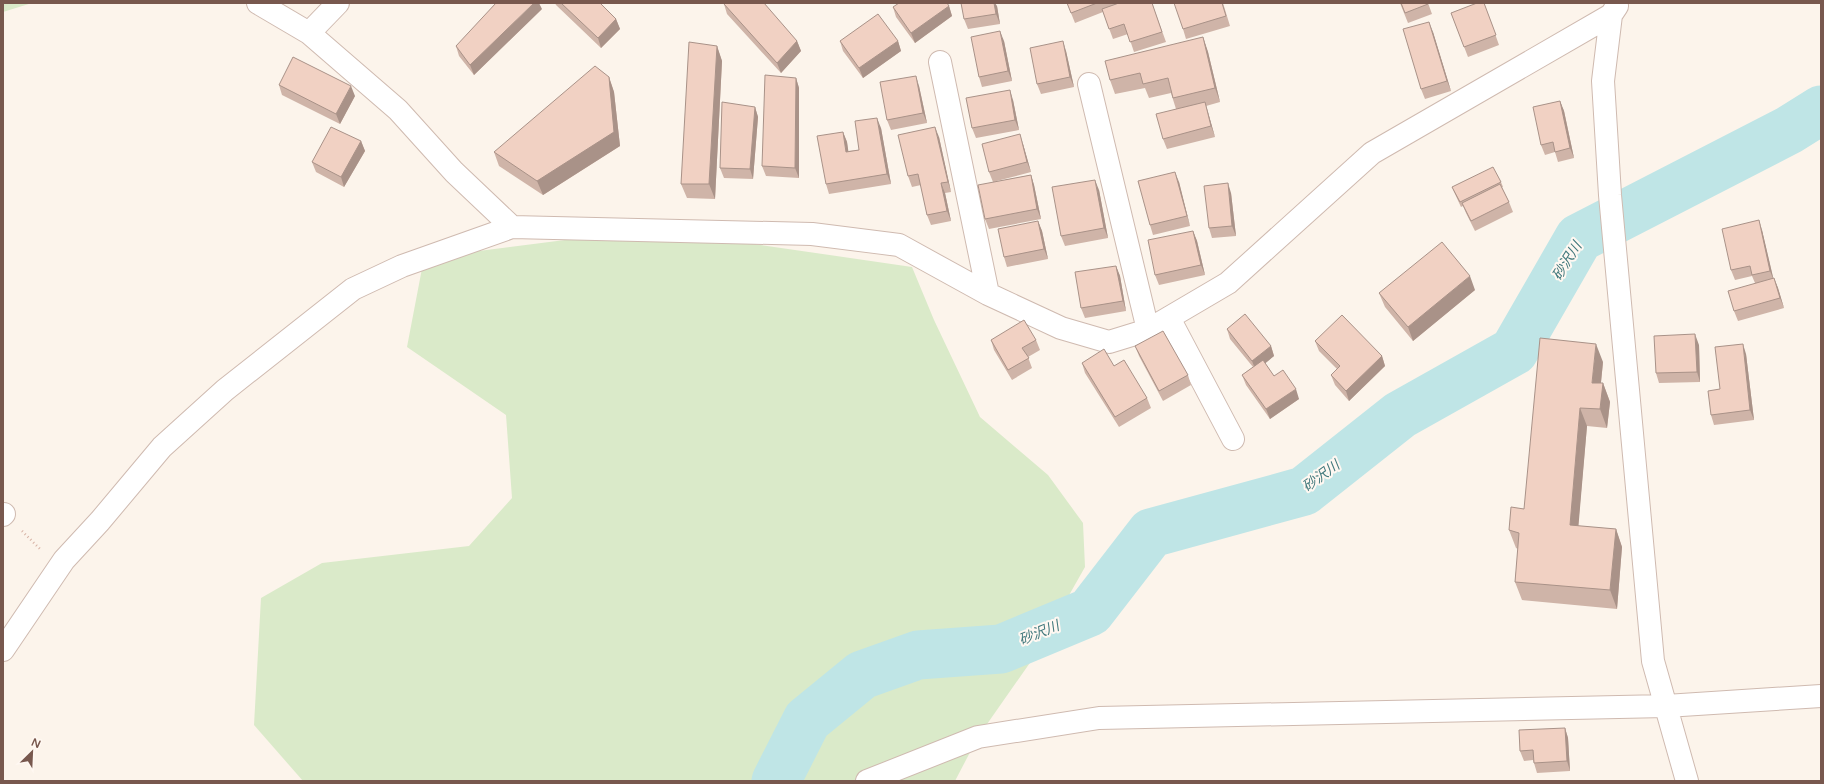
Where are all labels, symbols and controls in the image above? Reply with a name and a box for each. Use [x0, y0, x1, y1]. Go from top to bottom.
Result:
water label: 砂沢川 [1549, 237, 1586, 283]
water label: 砂沢川 [1299, 456, 1345, 495]
water label: 砂沢川 [1016, 617, 1064, 649]
north arrow [12, 732, 52, 772]
text: N [29, 736, 43, 751]

